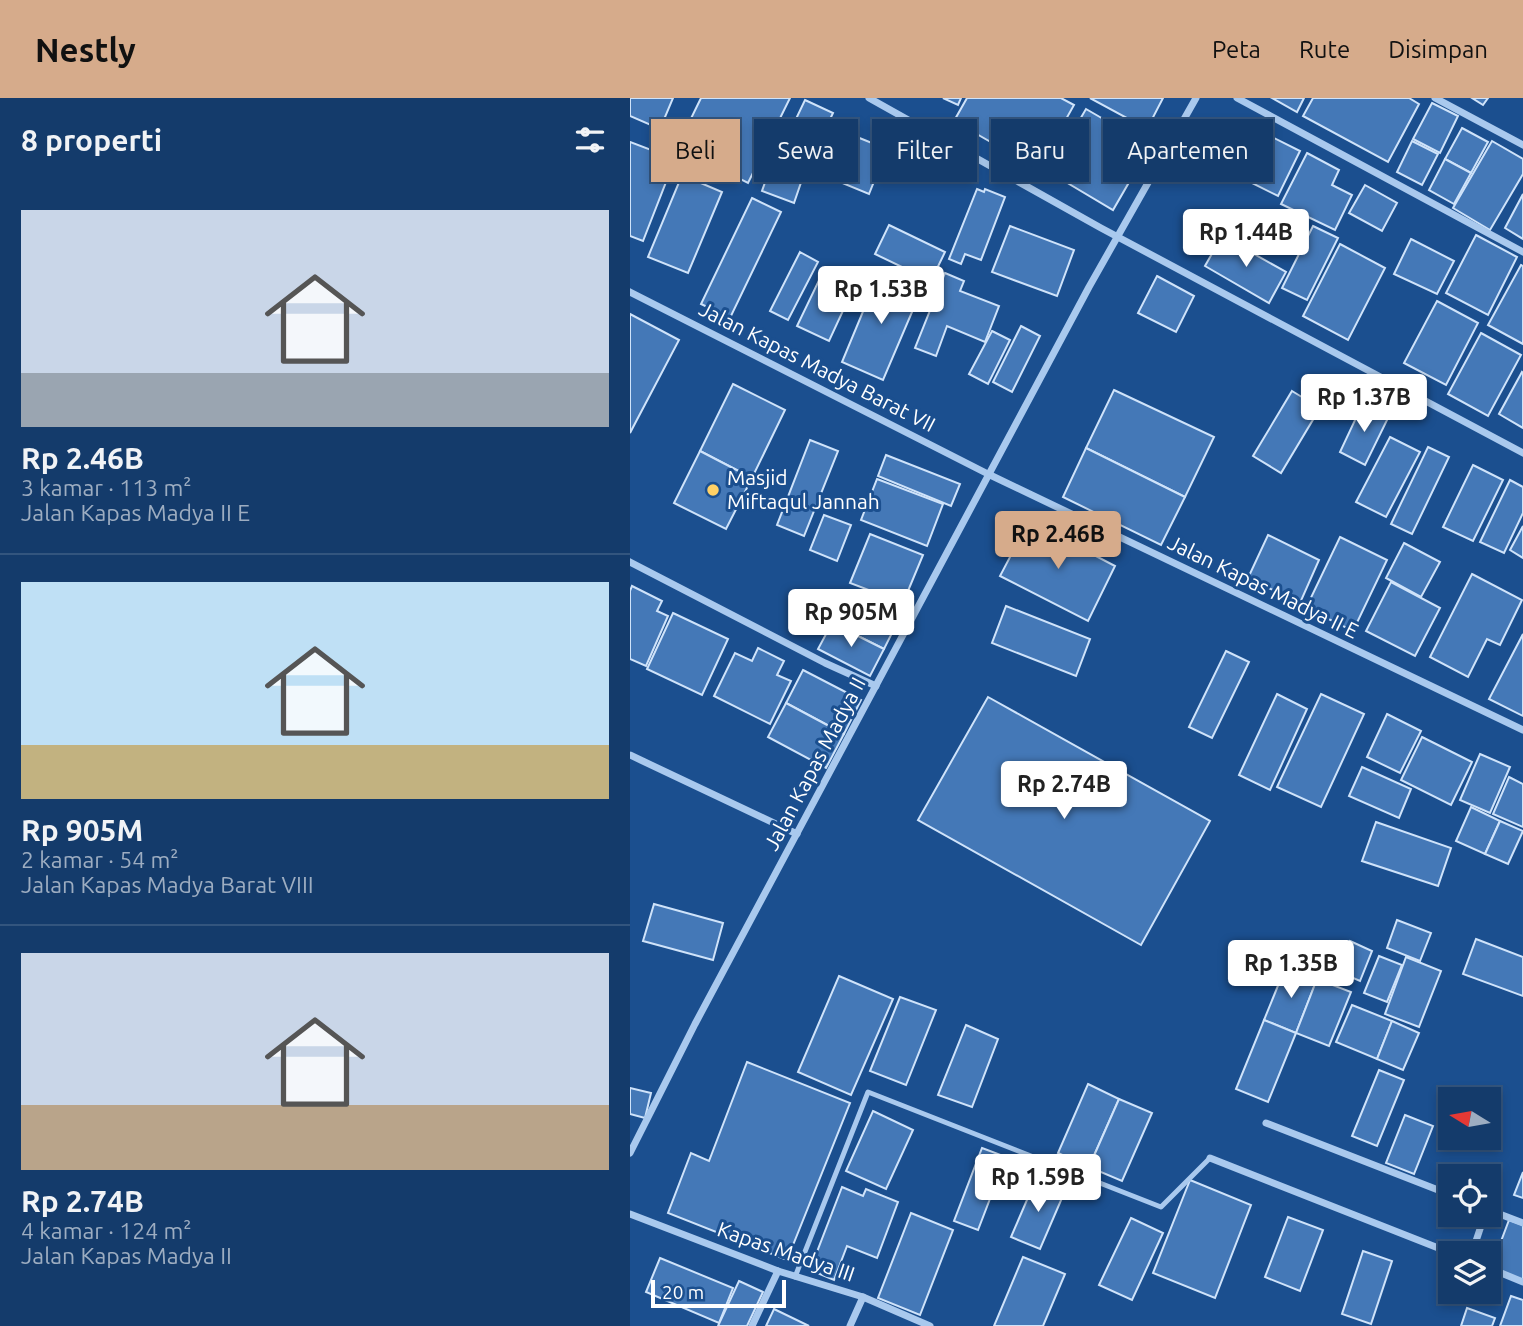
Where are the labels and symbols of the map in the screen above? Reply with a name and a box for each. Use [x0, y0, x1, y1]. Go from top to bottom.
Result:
pin: Rp 1.44B [1174, 209, 1318, 269]
pin: Rp 1.53B [809, 266, 953, 326]
street label: Jalan Kapas Madya Barat VII [695, 296, 940, 436]
pin: Rp 1.37B [1292, 374, 1436, 434]
place label: Masjid Miftaqul Jannah [727, 465, 880, 513]
marker: Masjid Miftaqul Jannah [705, 482, 721, 498]
pin: Rp 2.46B [986, 512, 1130, 571]
street label: Jalan Kapas Madya II E [1164, 529, 1363, 643]
pin: Rp 905M [786, 589, 916, 649]
street label: Jalan Kapas Madya II [758, 673, 870, 854]
pin: Rp 2.74B [992, 762, 1136, 821]
pin: Rp 1.35B [1219, 940, 1363, 1000]
north arrow [1438, 1087, 1502, 1150]
pin: Rp 1.59B [966, 1154, 1110, 1214]
street label: Kapas Madya III [714, 1216, 858, 1286]
scale bar [651, 1277, 786, 1309]

